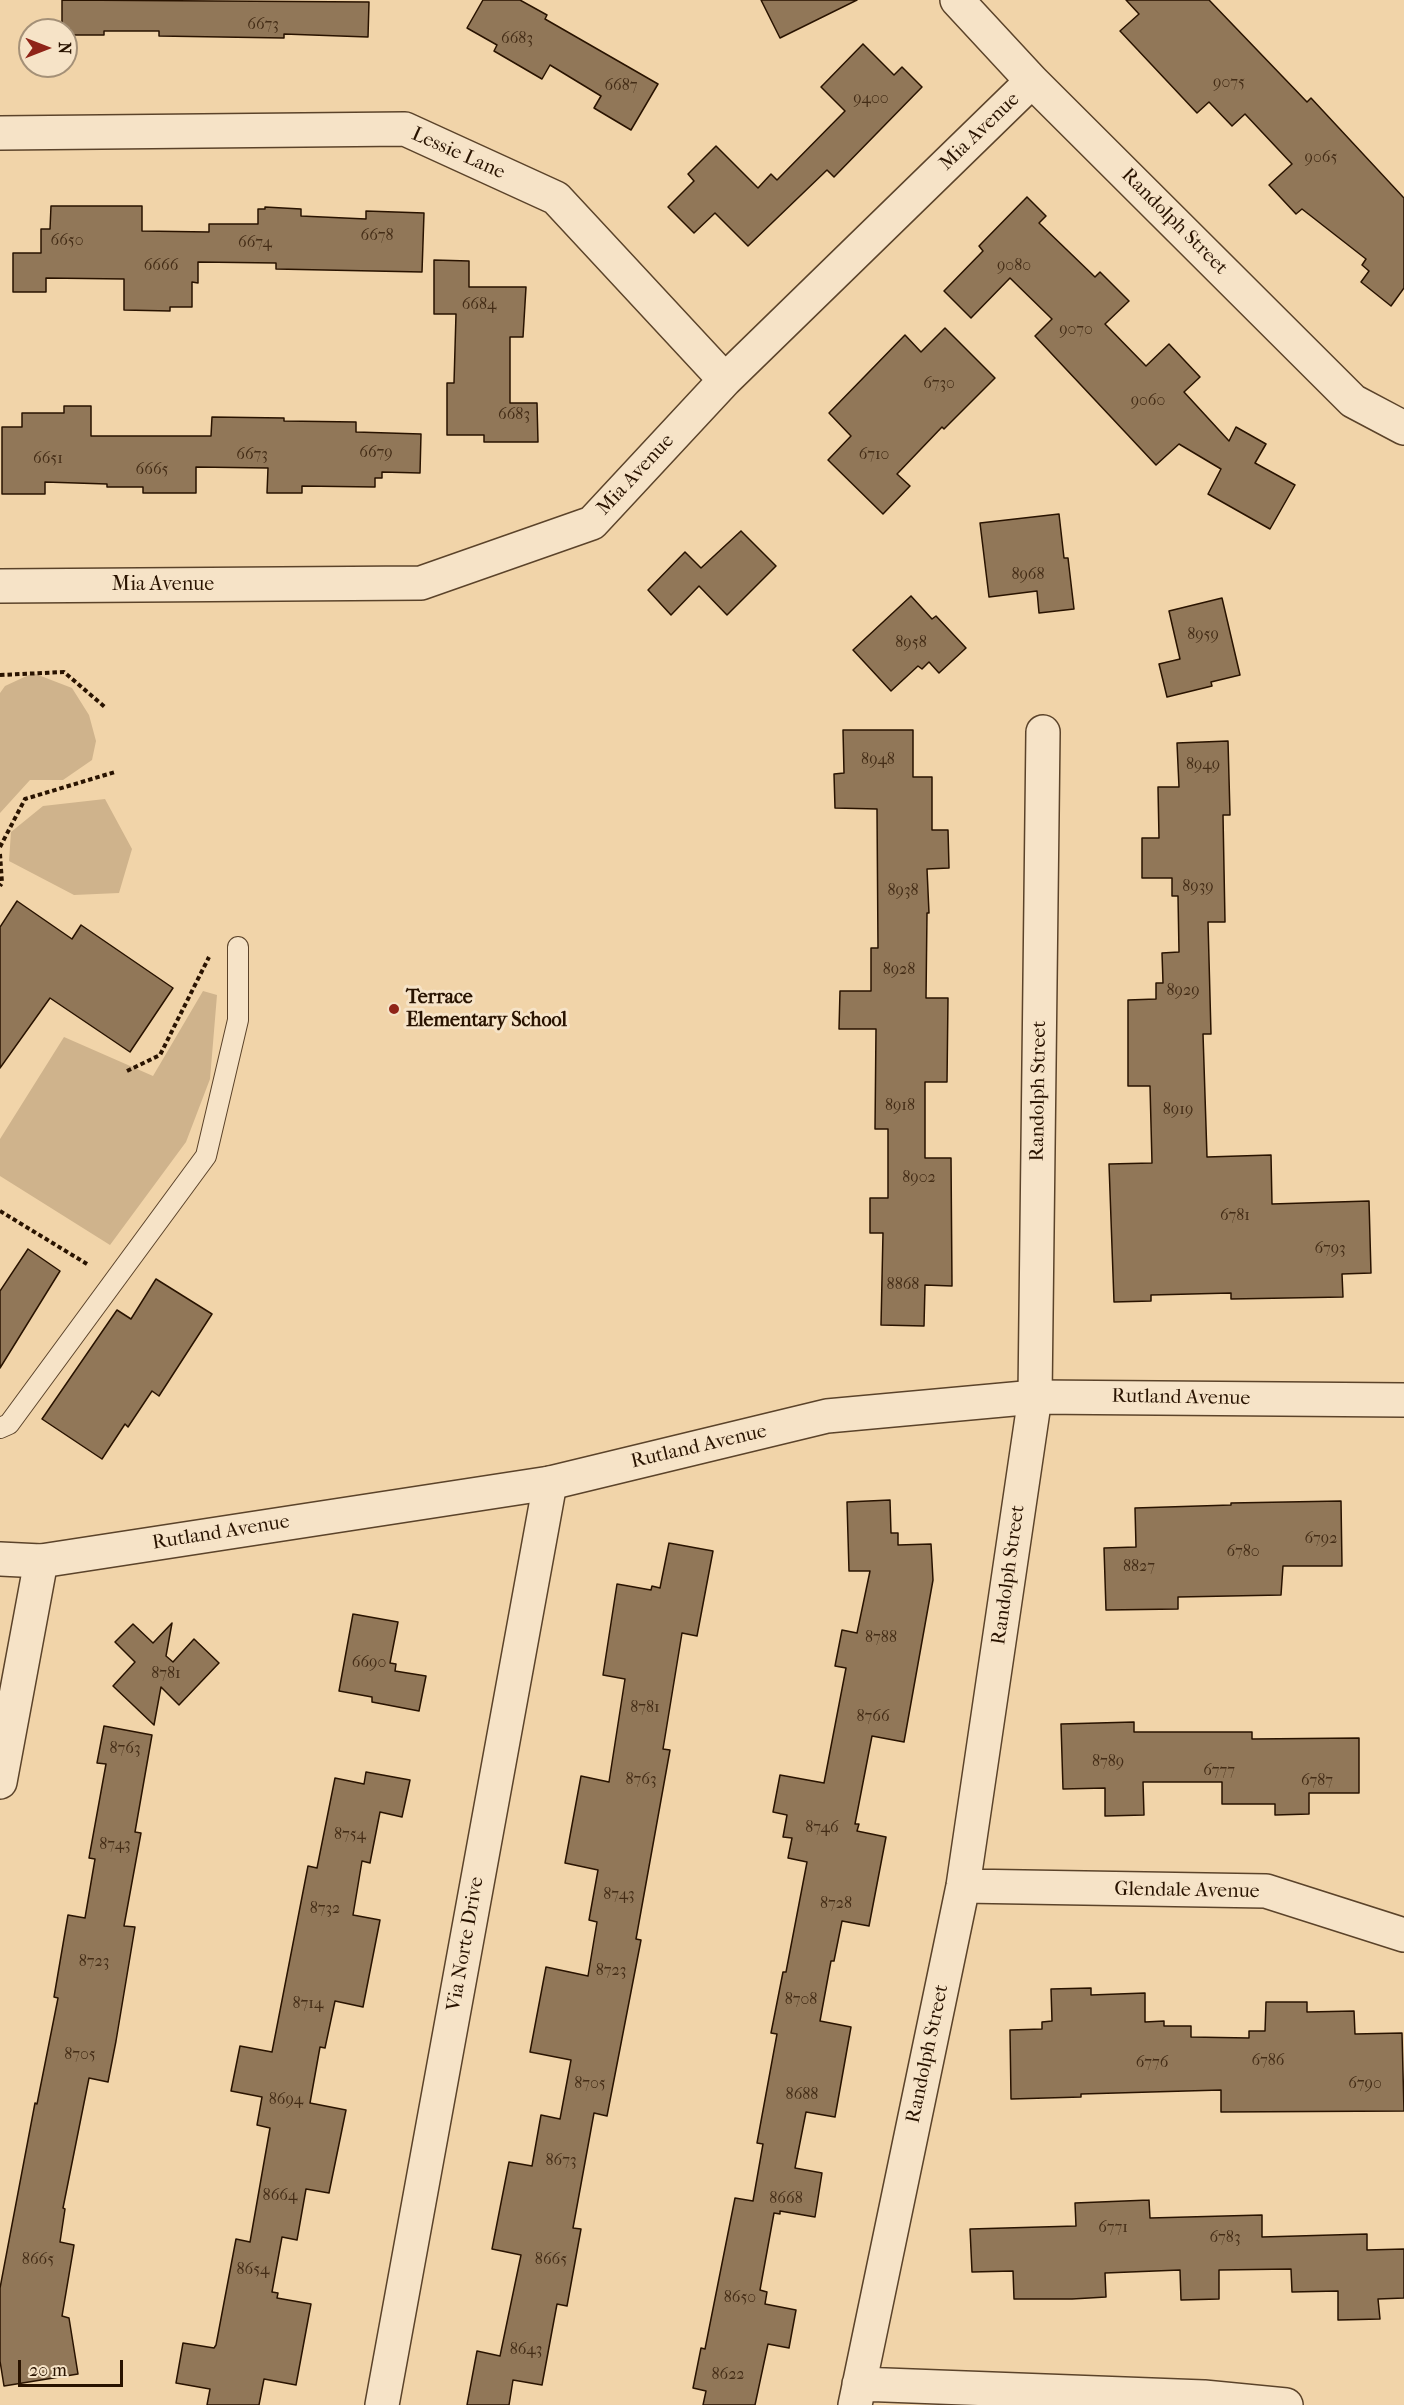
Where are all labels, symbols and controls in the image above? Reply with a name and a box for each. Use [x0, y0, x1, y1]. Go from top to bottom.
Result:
house number: 6673 [247, 15, 279, 35]
north arrow [18, 18, 78, 78]
house number: 6683 [501, 29, 533, 49]
text: N [55, 42, 74, 54]
house number: 9075 [1213, 73, 1245, 93]
house number: 6687 [604, 76, 638, 96]
street label: Mia Avenue [935, 88, 1025, 176]
house number: 9400 [853, 89, 889, 109]
street label: Lessie Lane [408, 123, 508, 185]
house number: 9065 [1305, 148, 1337, 168]
street label: Randolph Street [1116, 164, 1232, 280]
house number: 6678 [361, 226, 393, 246]
house number: 6650 [50, 231, 84, 251]
house number: 6674 [238, 233, 272, 253]
house number: 6666 [144, 256, 178, 276]
house number: 9080 [997, 256, 1031, 276]
house number: 6684 [462, 295, 496, 315]
house number: 9070 [1059, 320, 1093, 340]
house number: 6730 [923, 374, 955, 394]
house number: 9060 [1131, 391, 1165, 411]
house number: 6683 [498, 405, 530, 425]
street label: Mia Avenue [592, 429, 680, 521]
house number: 6679 [359, 443, 393, 463]
house number: 6673 [236, 445, 268, 465]
house number: 6710 [859, 445, 889, 465]
house number: 6651 [33, 449, 63, 469]
house number: 6665 [136, 460, 168, 480]
house number: 8968 [1011, 565, 1045, 585]
street label: Mia Avenue [112, 573, 214, 597]
house number: 8959 [1187, 625, 1219, 645]
house number: 8958 [895, 633, 927, 653]
house number: 8948 [861, 750, 895, 770]
house number: 8949 [1186, 755, 1220, 775]
house number: 8939 [1182, 877, 1214, 897]
house number: 8938 [887, 881, 919, 901]
house number: 8928 [883, 960, 915, 980]
house number: 8929 [1166, 981, 1200, 1001]
place label: Terrace Elementary School [406, 986, 567, 1033]
marker: Terrace Elementary School [387, 1002, 401, 1016]
street label: Randolph Street [1026, 1020, 1052, 1162]
house number: 8918 [885, 1096, 915, 1116]
house number: 8919 [1163, 1100, 1193, 1120]
house number: 8902 [902, 1168, 936, 1188]
house number: 6781 [1220, 1206, 1250, 1226]
house number: 6793 [1314, 1239, 1346, 1259]
house number: 8868 [887, 1275, 919, 1295]
street label: Rutland Avenue [1111, 1385, 1251, 1411]
street label: Rutland Avenue [629, 1420, 769, 1474]
street label: Randolph Street [987, 1504, 1031, 1646]
street label: Rutland Avenue [151, 1510, 291, 1556]
house number: 6792 [1305, 1529, 1337, 1549]
house number: 6780 [1226, 1542, 1260, 1562]
house number: 8827 [1123, 1557, 1155, 1577]
house number: 8788 [865, 1628, 897, 1648]
house number: 6690 [352, 1653, 386, 1673]
house number: 8781 [151, 1664, 181, 1684]
house number: 8781 [630, 1698, 660, 1718]
house number: 8766 [856, 1707, 890, 1727]
house number: 8763 [110, 1739, 140, 1759]
house number: 8789 [1092, 1752, 1124, 1772]
house number: 6777 [1203, 1761, 1235, 1781]
house number: 8763 [626, 1770, 656, 1790]
house number: 6787 [1301, 1771, 1333, 1791]
house number: 8746 [805, 1818, 839, 1838]
house number: 8754 [334, 1825, 366, 1845]
house number: 8743 [99, 1835, 131, 1855]
street label: Via Norte Drive [442, 1875, 490, 2013]
street label: Glendale Avenue [1114, 1878, 1260, 1904]
house number: 8743 [603, 1885, 635, 1905]
house number: 8728 [820, 1894, 852, 1914]
house number: 8732 [310, 1899, 340, 1919]
house number: 8723 [79, 1952, 109, 1972]
house number: 8723 [596, 1961, 626, 1981]
street label: Randolph Street [902, 1983, 954, 2125]
house number: 8708 [785, 1990, 817, 2010]
house number: 8714 [293, 1994, 323, 2014]
house number: 8705 [64, 2045, 96, 2065]
house number: 6786 [1252, 2051, 1284, 2071]
house number: 6776 [1136, 2053, 1168, 2073]
house number: 8705 [574, 2074, 606, 2094]
house number: 6790 [1348, 2074, 1382, 2094]
house number: 8688 [786, 2085, 818, 2105]
house number: 8694 [269, 2090, 303, 2110]
house number: 8673 [546, 2151, 576, 2171]
house number: 8664 [263, 2186, 297, 2206]
house number: 8668 [769, 2189, 803, 2209]
house number: 6771 [1098, 2218, 1128, 2238]
house number: 6783 [1210, 2228, 1240, 2248]
house number: 8665 [22, 2250, 54, 2270]
house number: 8665 [535, 2250, 567, 2270]
house number: 8654 [236, 2260, 270, 2280]
house number: 8650 [724, 2288, 756, 2308]
house number: 8643 [510, 2340, 542, 2360]
scale bar [21, 2348, 126, 2386]
text: 20 m [29, 2360, 67, 2381]
house number: 8622 [711, 2365, 745, 2385]

